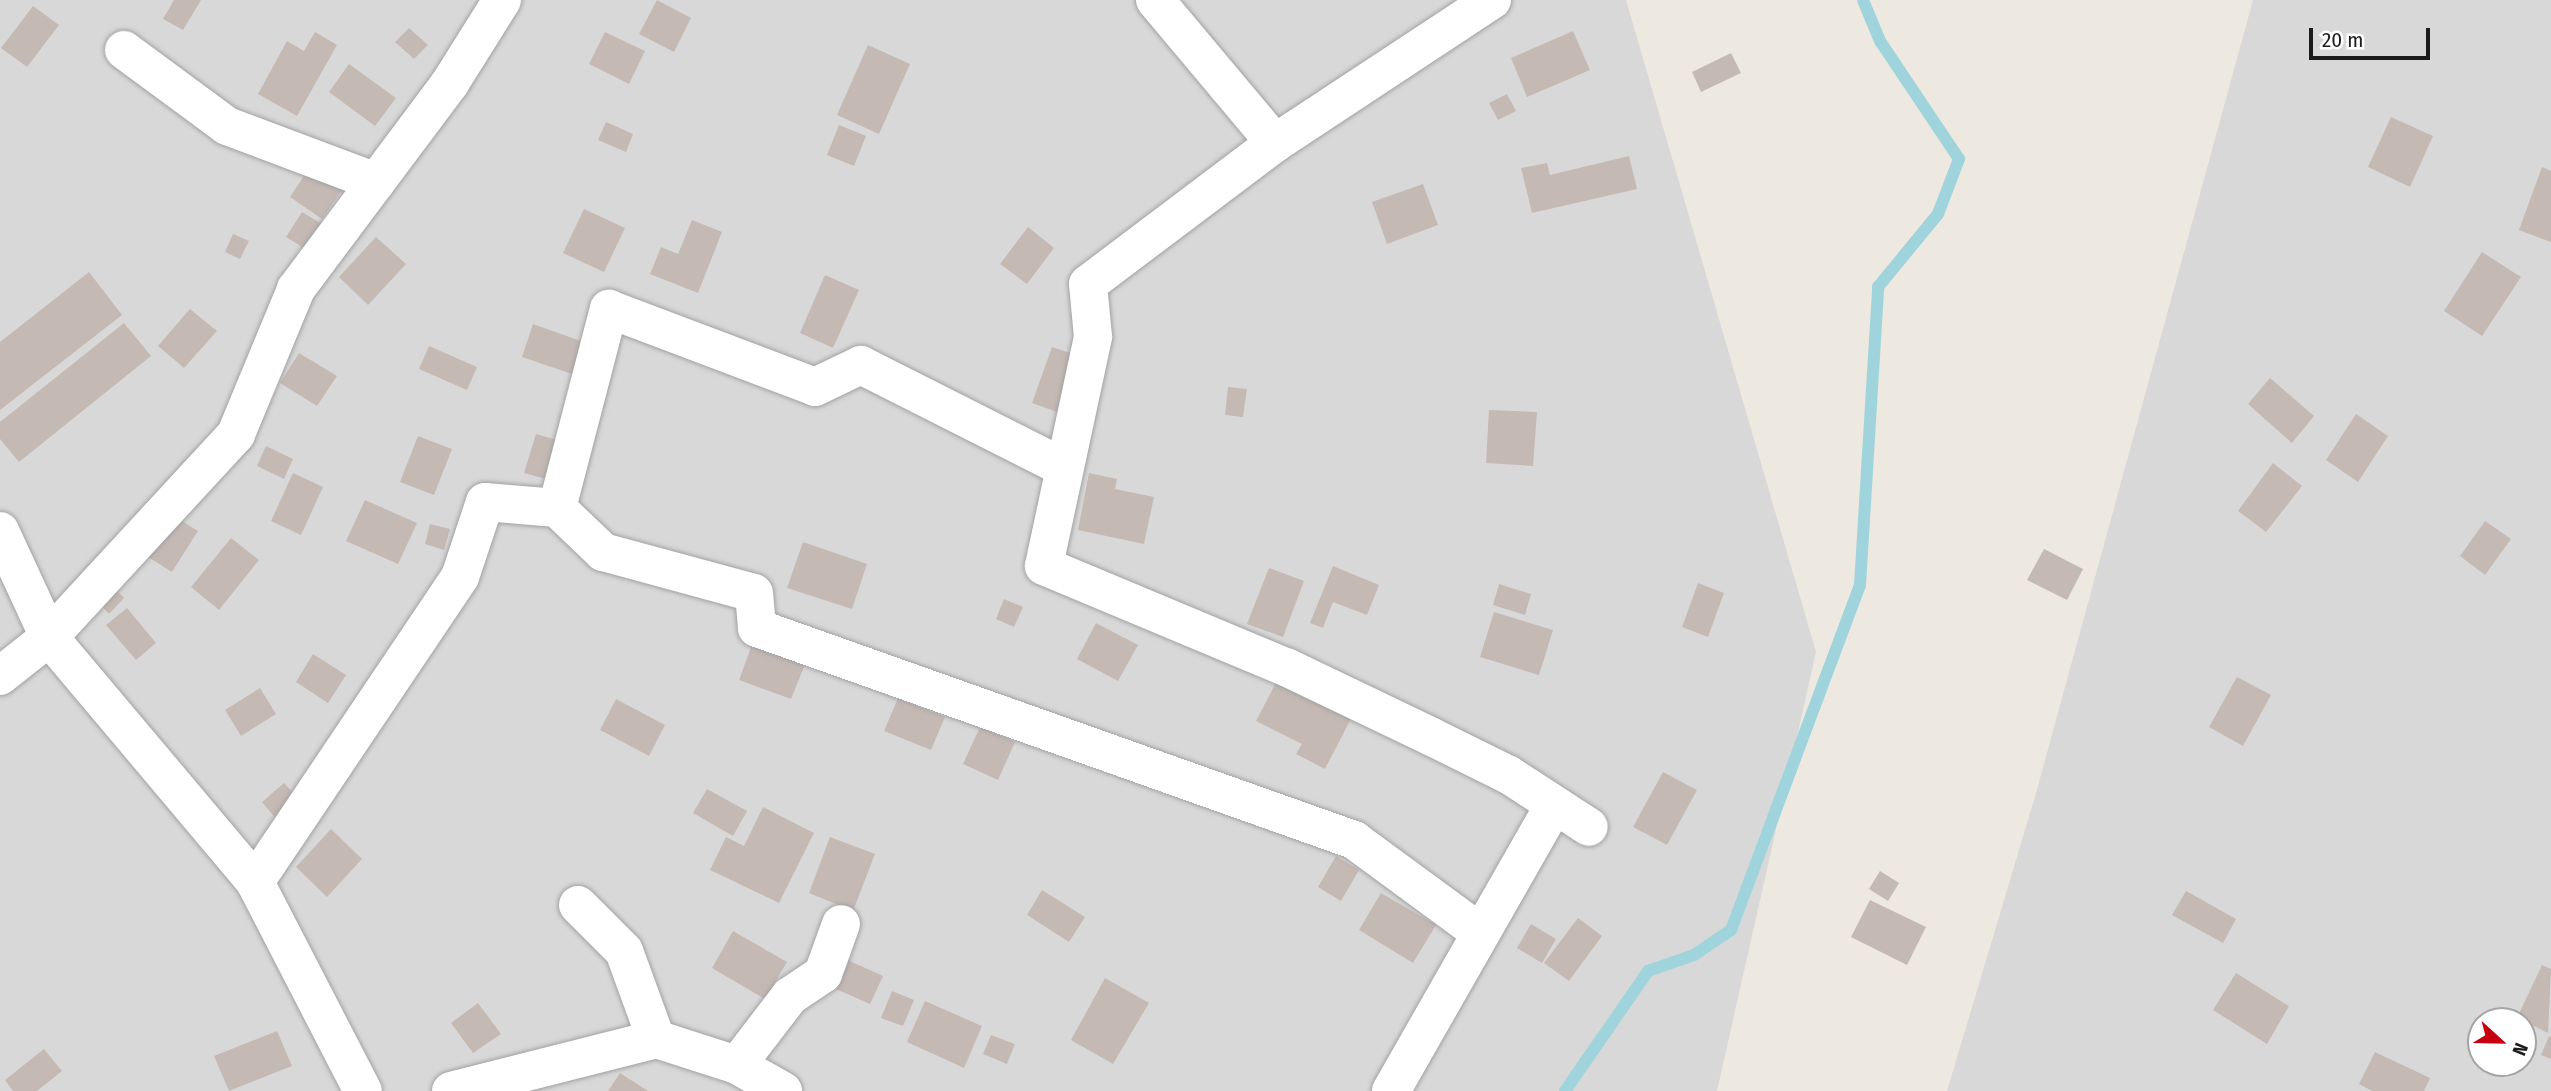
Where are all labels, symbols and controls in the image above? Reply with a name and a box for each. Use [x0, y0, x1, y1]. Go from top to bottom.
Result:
scale bar [2313, 14, 2434, 58]
text: 20 m [2322, 27, 2363, 53]
north arrow [2467, 1007, 2537, 1077]
text: N [2507, 1040, 2533, 1059]

